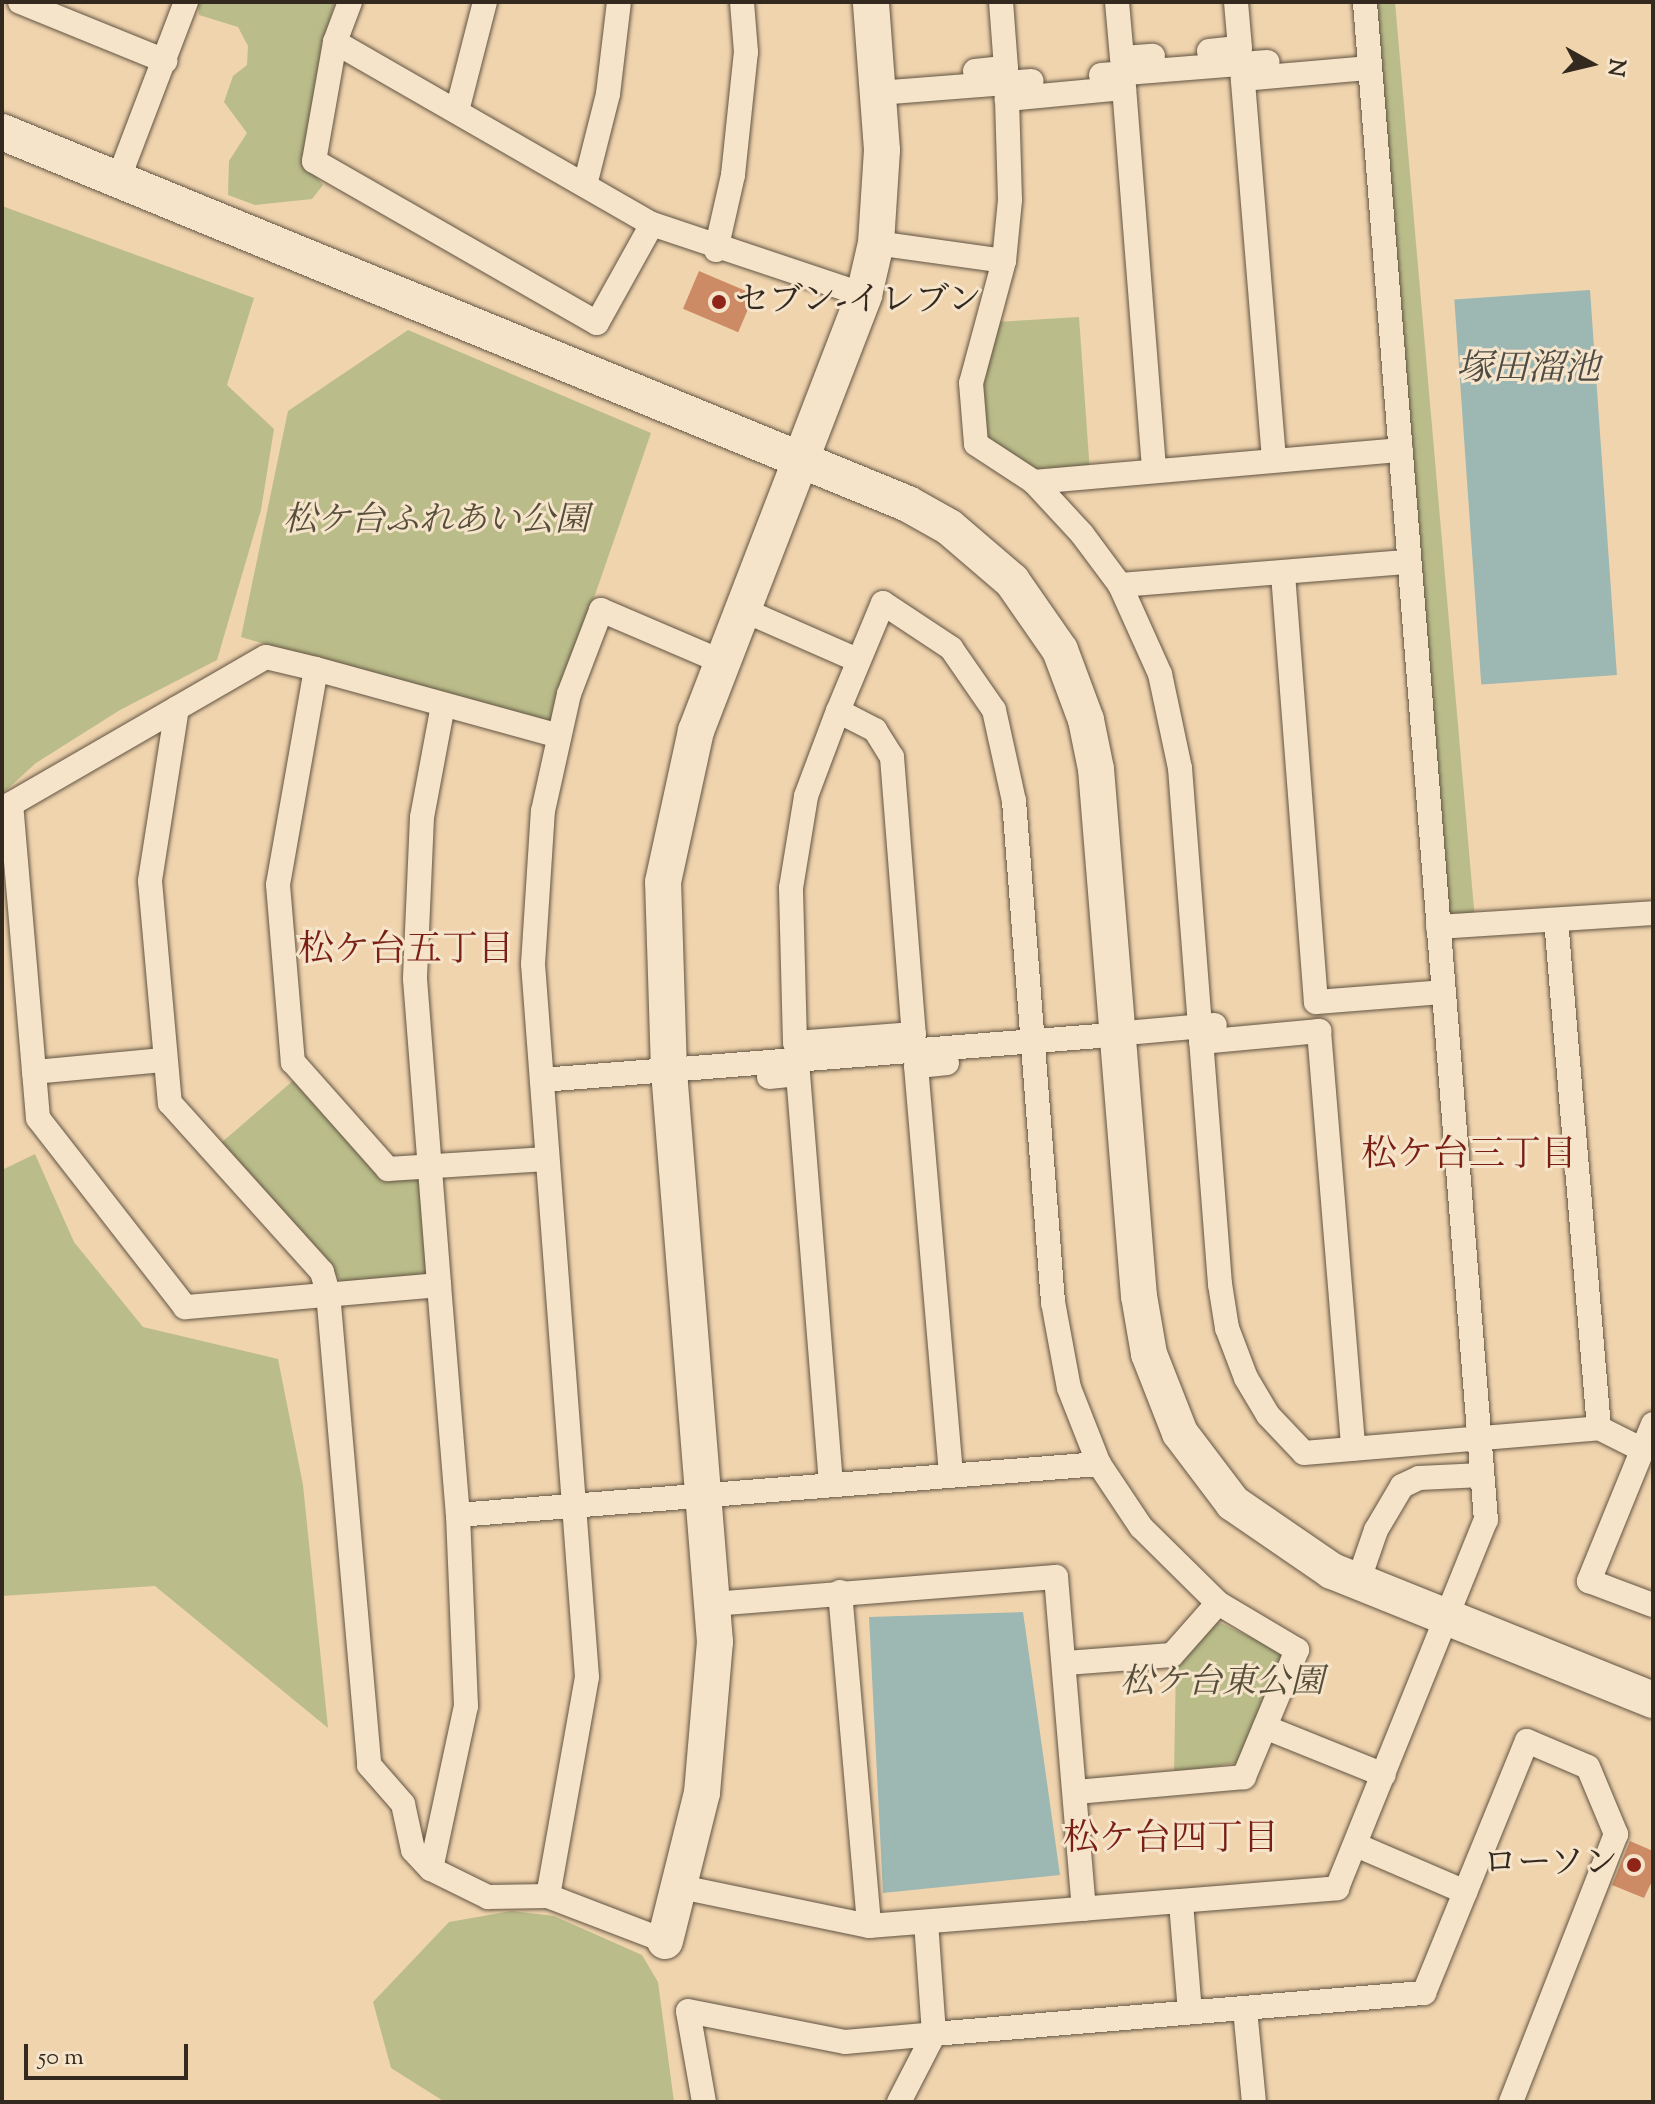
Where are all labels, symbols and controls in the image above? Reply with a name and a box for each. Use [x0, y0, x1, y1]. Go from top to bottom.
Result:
north arrow [1551, 24, 1631, 104]
text: N [1598, 56, 1632, 78]
place label: セブン-イレブン [735, 282, 985, 322]
marker: セブン-イレブン [710, 293, 728, 311]
water label: 塚田溜池 [1456, 349, 1600, 393]
park label: 松ケ台ふれあい公園 [283, 502, 589, 542]
district label: 松ケ台五丁目 [298, 930, 514, 974]
district label: 松ケ台三丁目 [1361, 1135, 1577, 1179]
park label: 松ケ台東公園 [1120, 1664, 1324, 1704]
district label: 松ケ台四丁目 [1063, 1819, 1279, 1863]
place label: ローソン [1482, 1845, 1618, 1885]
marker: ローソン [1625, 1856, 1643, 1874]
scale bar [28, 2028, 192, 2078]
text: 50 m [38, 2041, 84, 2075]

